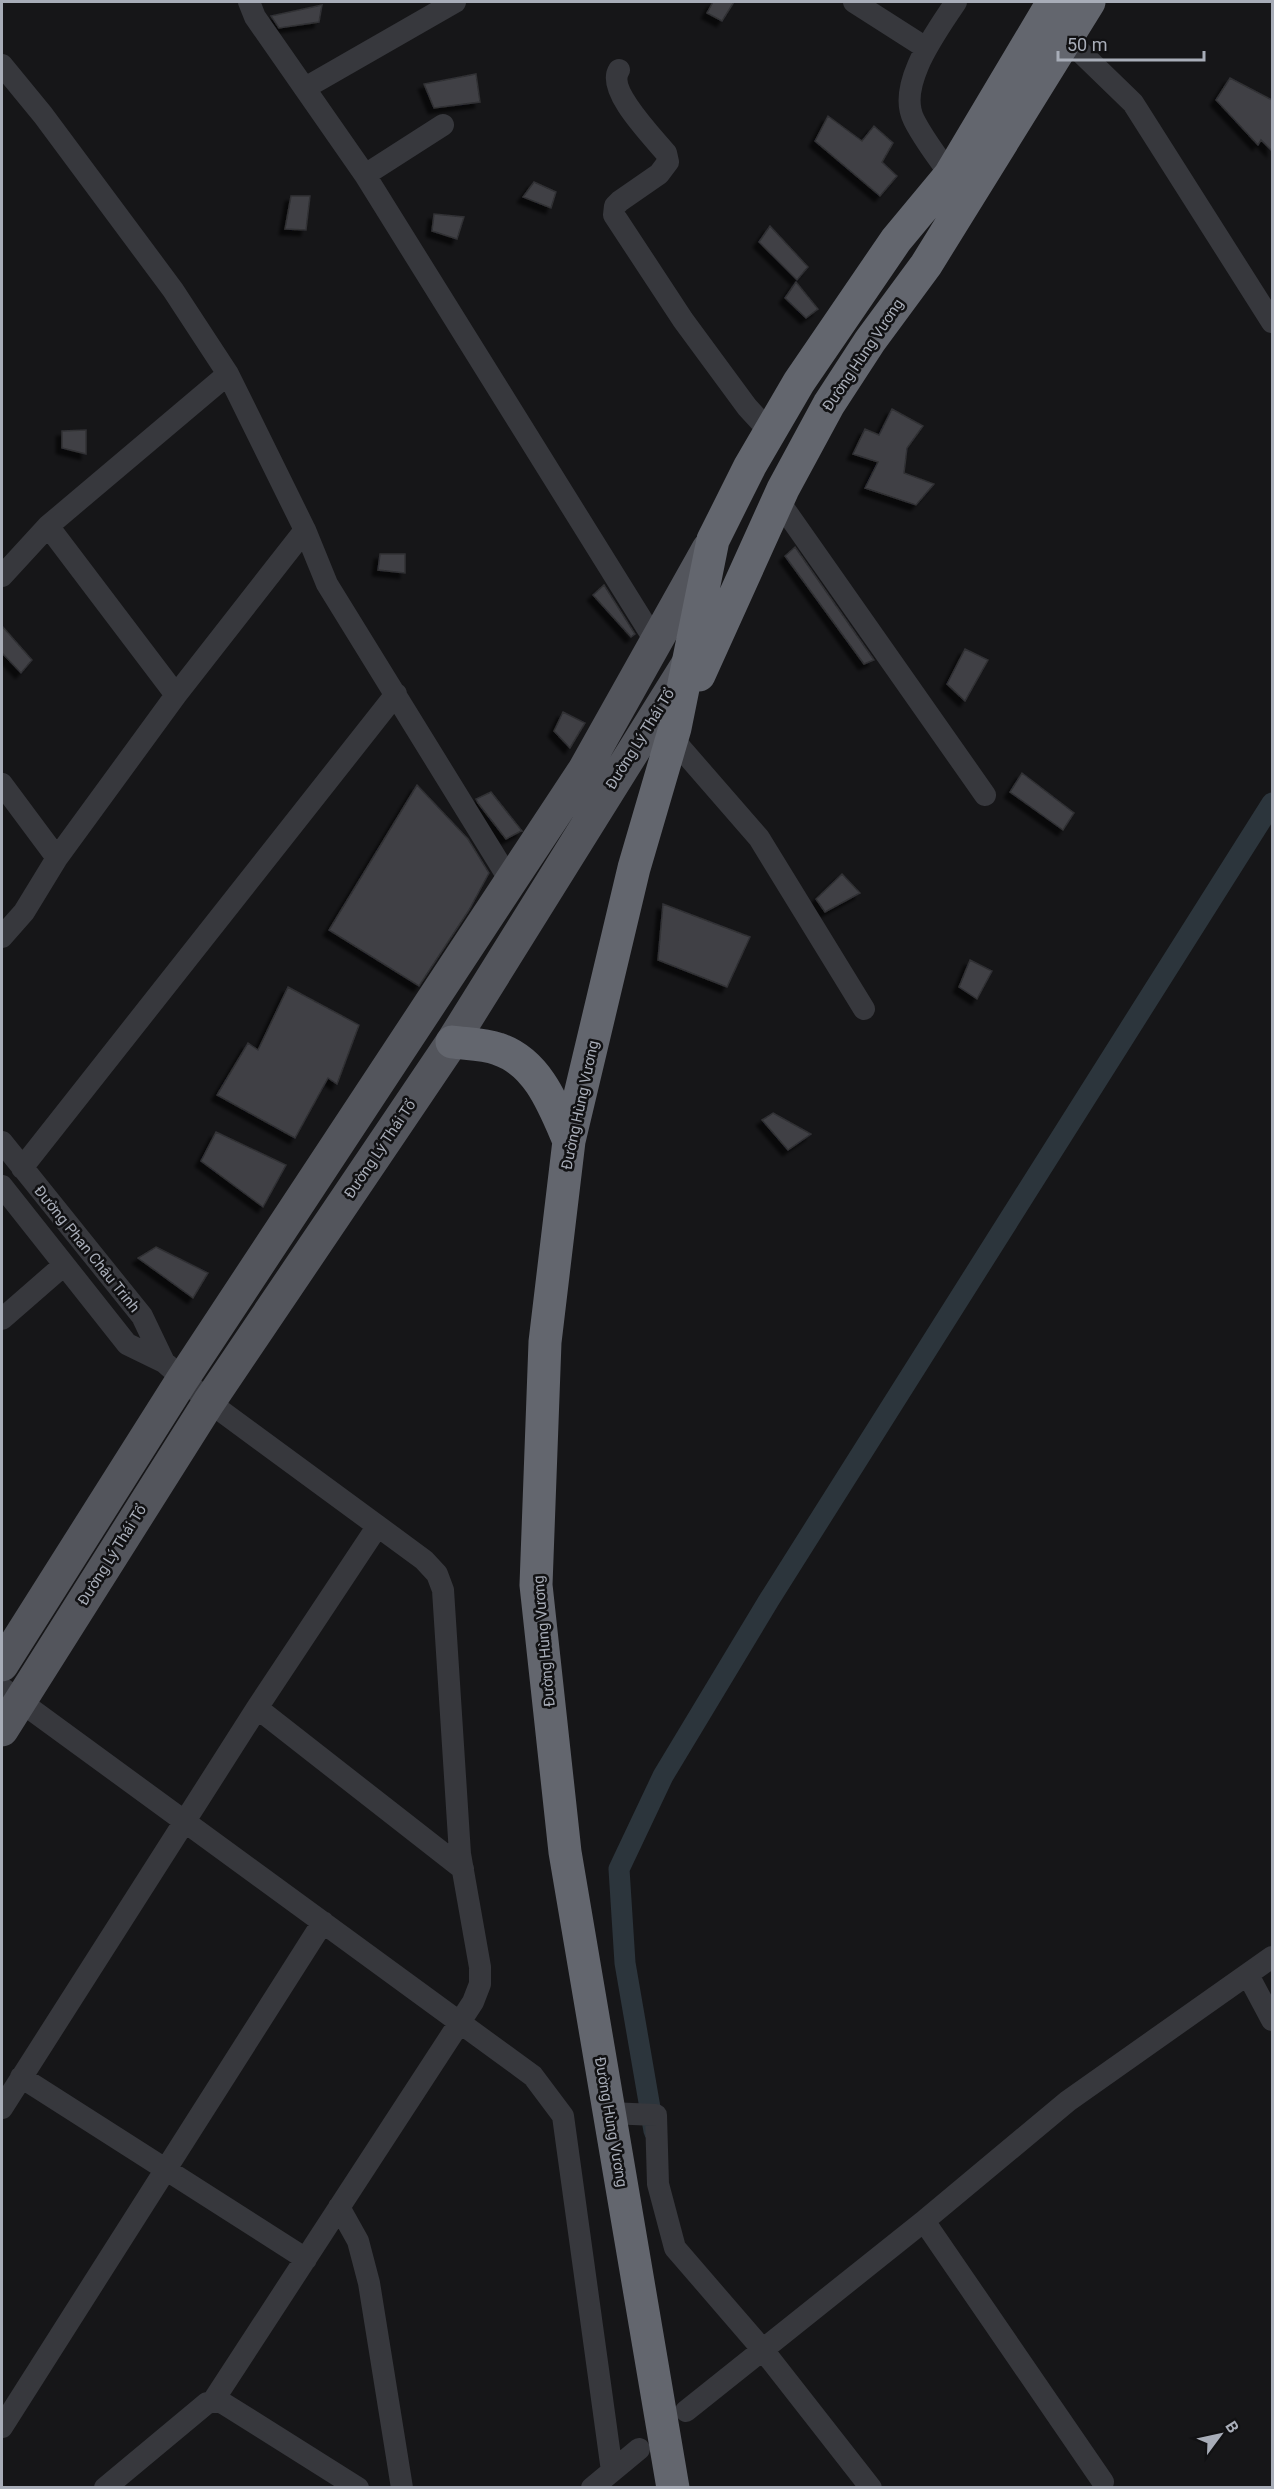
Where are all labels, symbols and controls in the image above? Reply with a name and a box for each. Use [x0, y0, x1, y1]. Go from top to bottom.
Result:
scale bar [1058, 24, 1204, 62]
text: 50 m [1067, 34, 1107, 55]
street label: Đường Hùng Vương [819, 295, 907, 415]
street label: Đường Lý Thái Tổ [602, 685, 678, 793]
street label: Đường Hùng Vương [558, 1039, 602, 1171]
street label: Đường Lý Thái Tổ [340, 1096, 420, 1202]
street label: Đường Phan Châu Trinh [30, 1182, 144, 1316]
street label: Đường Lý Thái Tổ [74, 1501, 150, 1609]
street label: Đường Hùng Vương [529, 1575, 559, 1707]
street label: Đường Hùng Vương [591, 2056, 631, 2188]
north arrow [1190, 2405, 1250, 2465]
text: B [1221, 2418, 1243, 2437]

